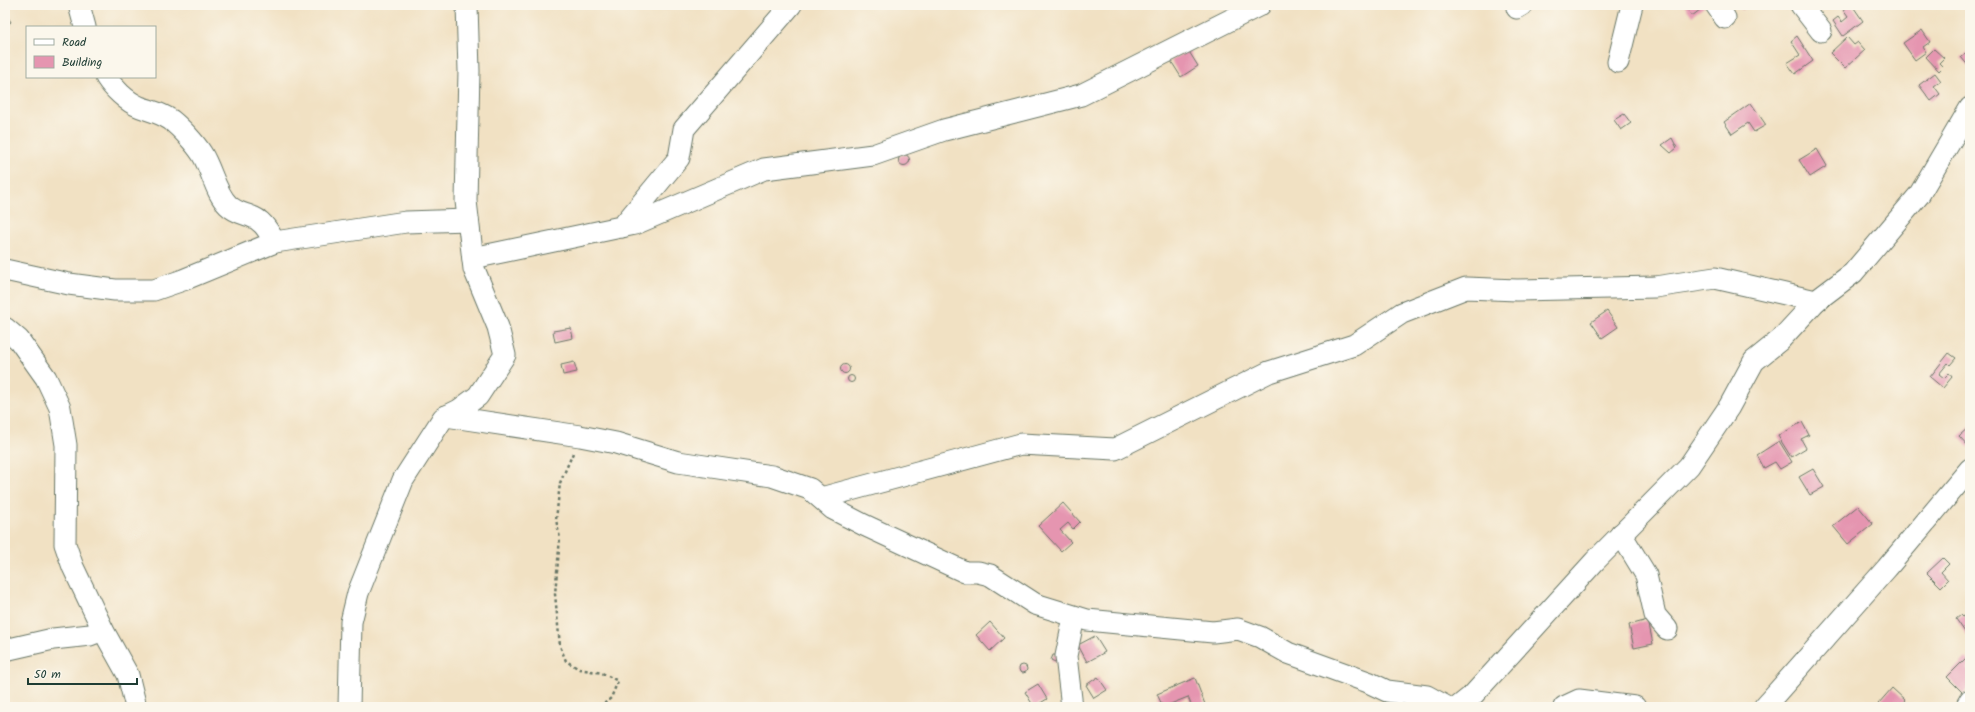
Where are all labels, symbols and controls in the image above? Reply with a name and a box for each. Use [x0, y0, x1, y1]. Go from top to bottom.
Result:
legend [26, 26, 156, 78]
text: Road [62, 33, 87, 52]
text: Building [62, 53, 102, 72]
scale bar [28, 660, 137, 686]
text: 50 m [34, 665, 61, 684]

